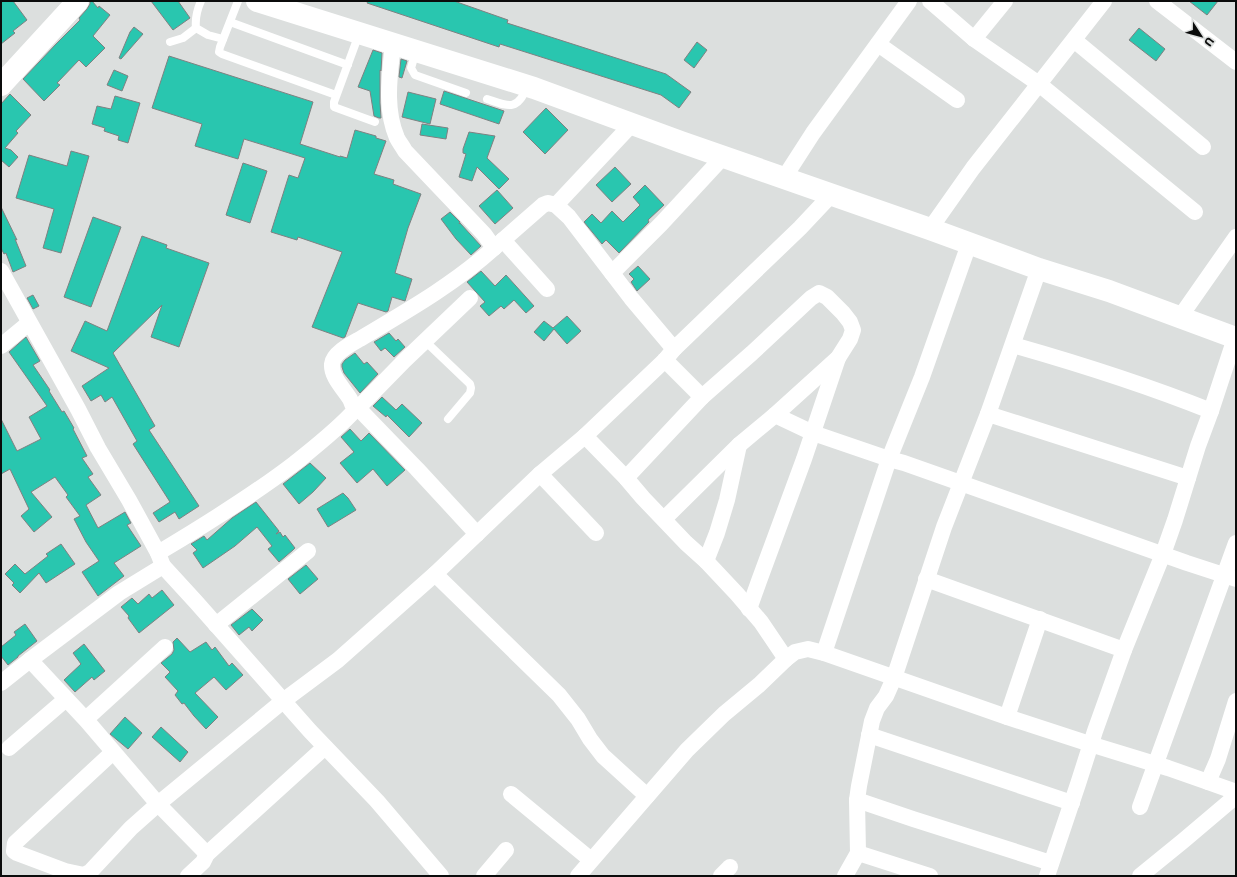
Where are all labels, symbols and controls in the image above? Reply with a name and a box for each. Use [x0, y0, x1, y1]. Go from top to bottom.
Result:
north arrow [1181, 16, 1221, 56]
text: U [1202, 35, 1217, 49]

